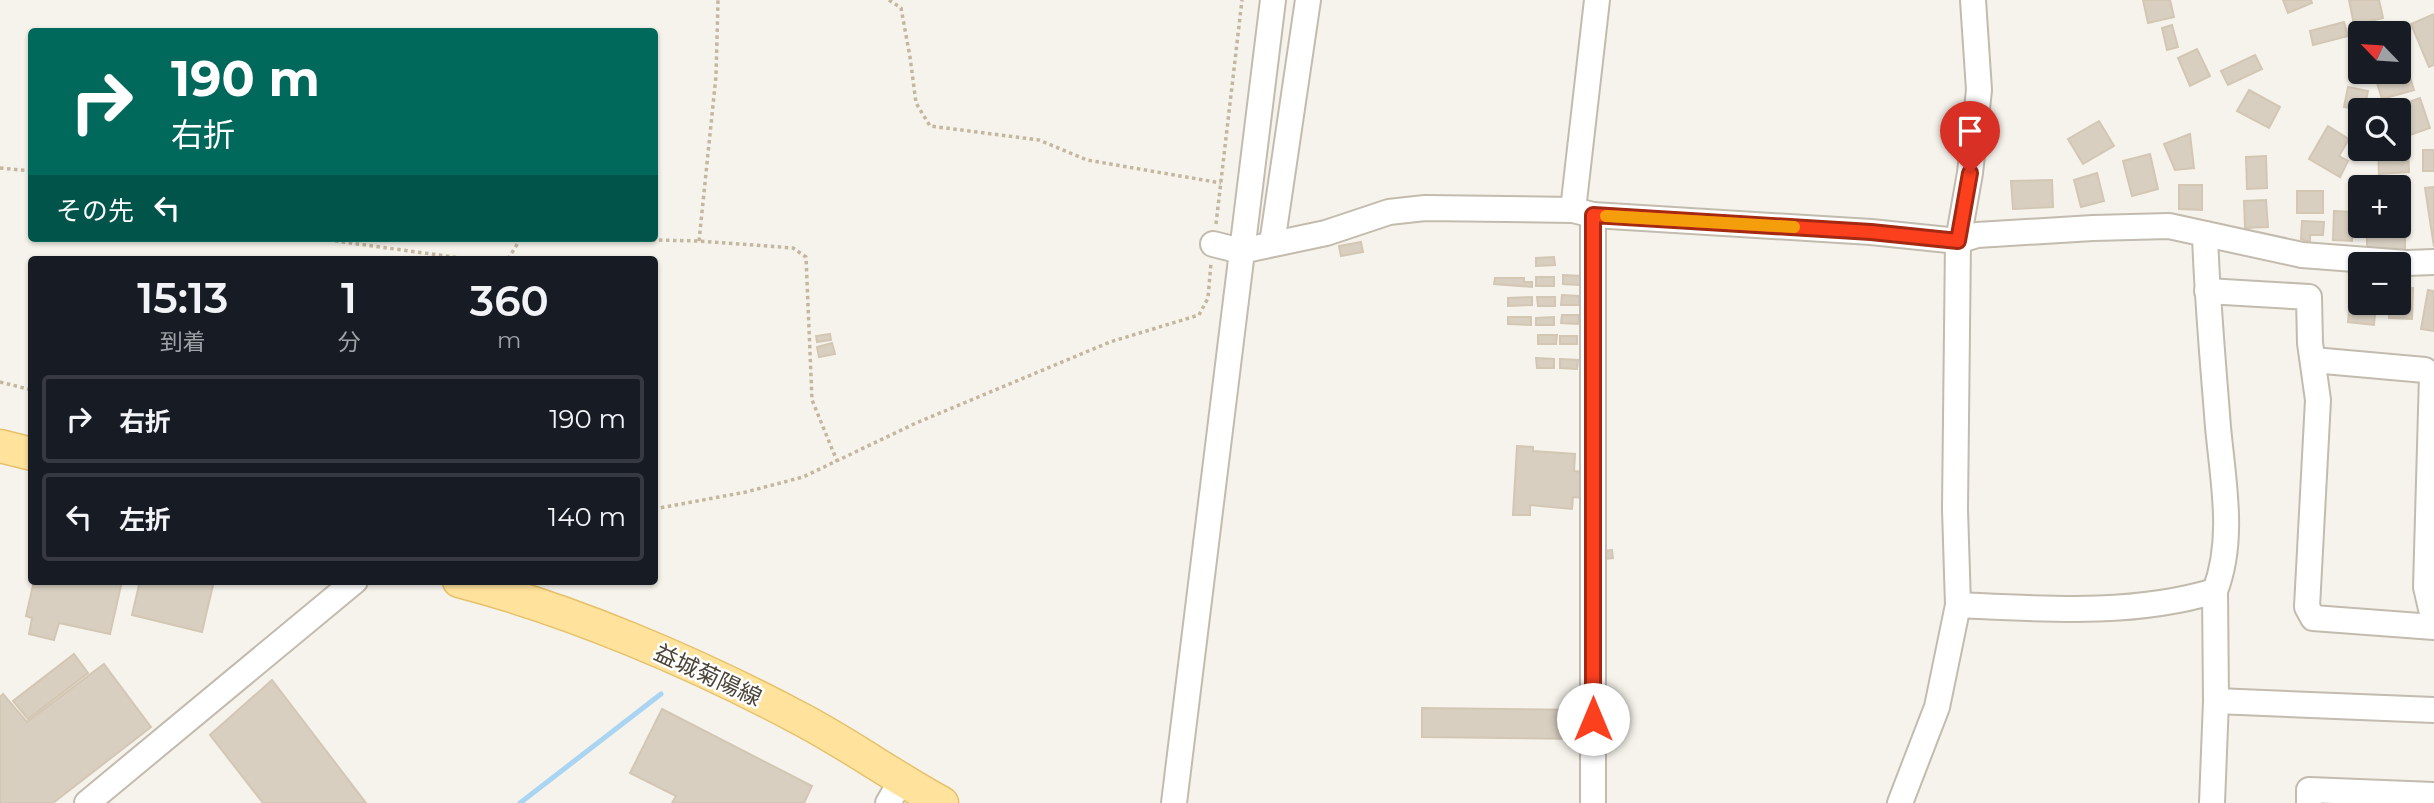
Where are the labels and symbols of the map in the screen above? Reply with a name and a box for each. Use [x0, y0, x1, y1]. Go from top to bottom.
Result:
north arrow [2348, 21, 2412, 84]
pin [1940, 101, 2000, 173]
street label: 益城菊陽線 [650, 638, 766, 712]
position arrow [1556, 682, 1630, 756]

